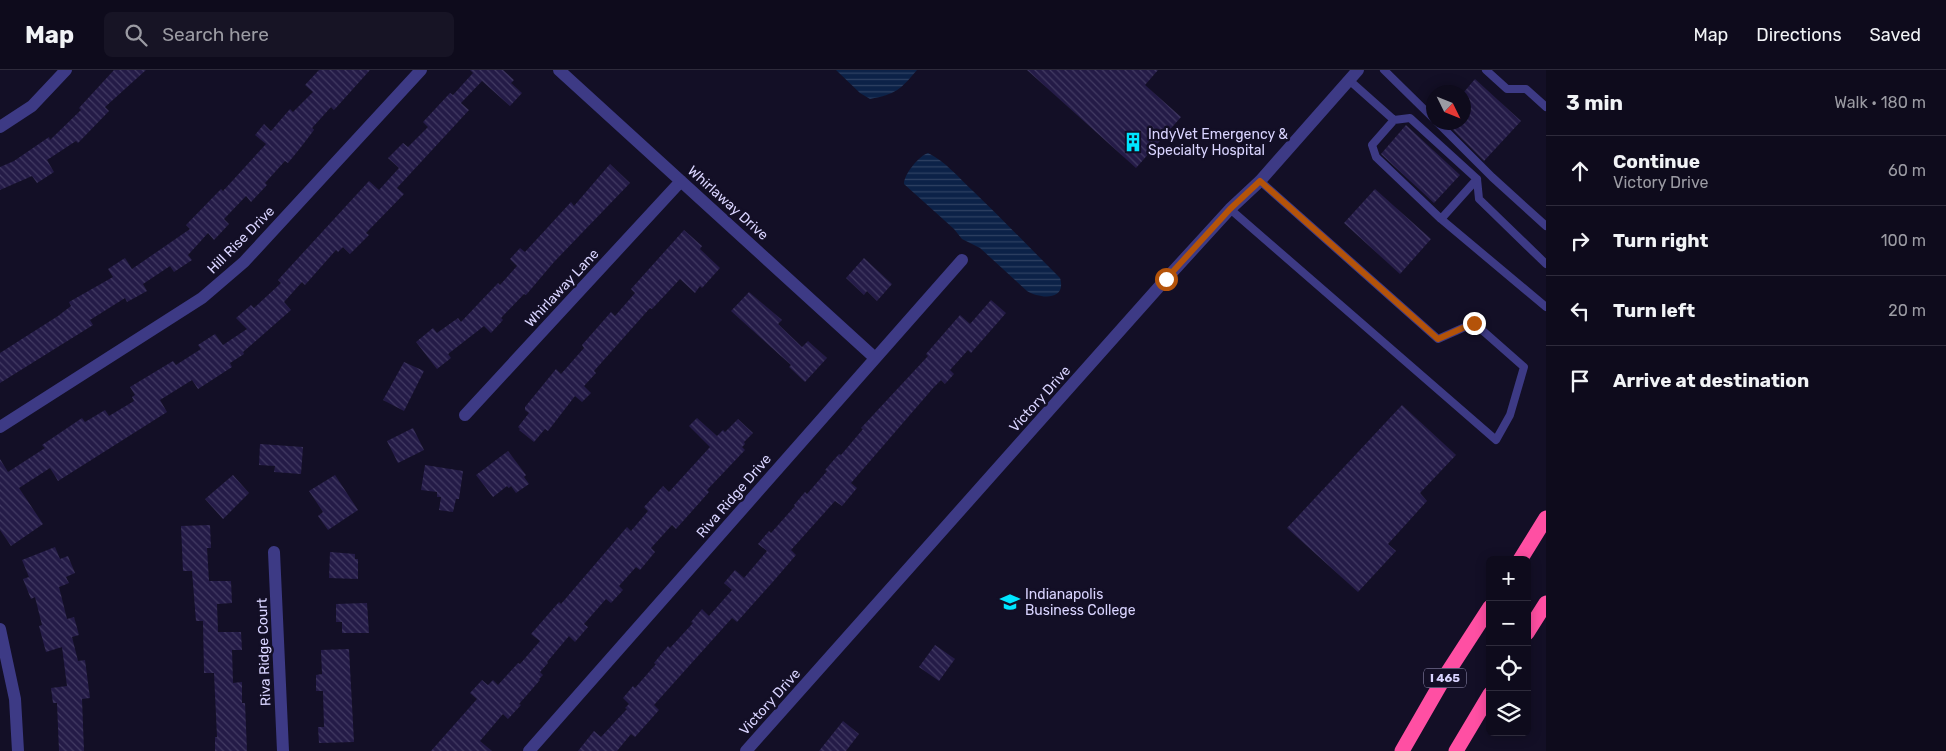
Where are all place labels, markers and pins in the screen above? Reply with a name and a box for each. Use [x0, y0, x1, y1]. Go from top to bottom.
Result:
place label: IndyVet Emergency & Specialty Hospital [1148, 126, 1288, 159]
building icon: IndyVet Emergency & Specialty Hospital [1122, 131, 1144, 153]
place label: Indianapolis Business College [1025, 586, 1136, 619]
school or university icon: Indianapolis Business College [999, 591, 1021, 613]

